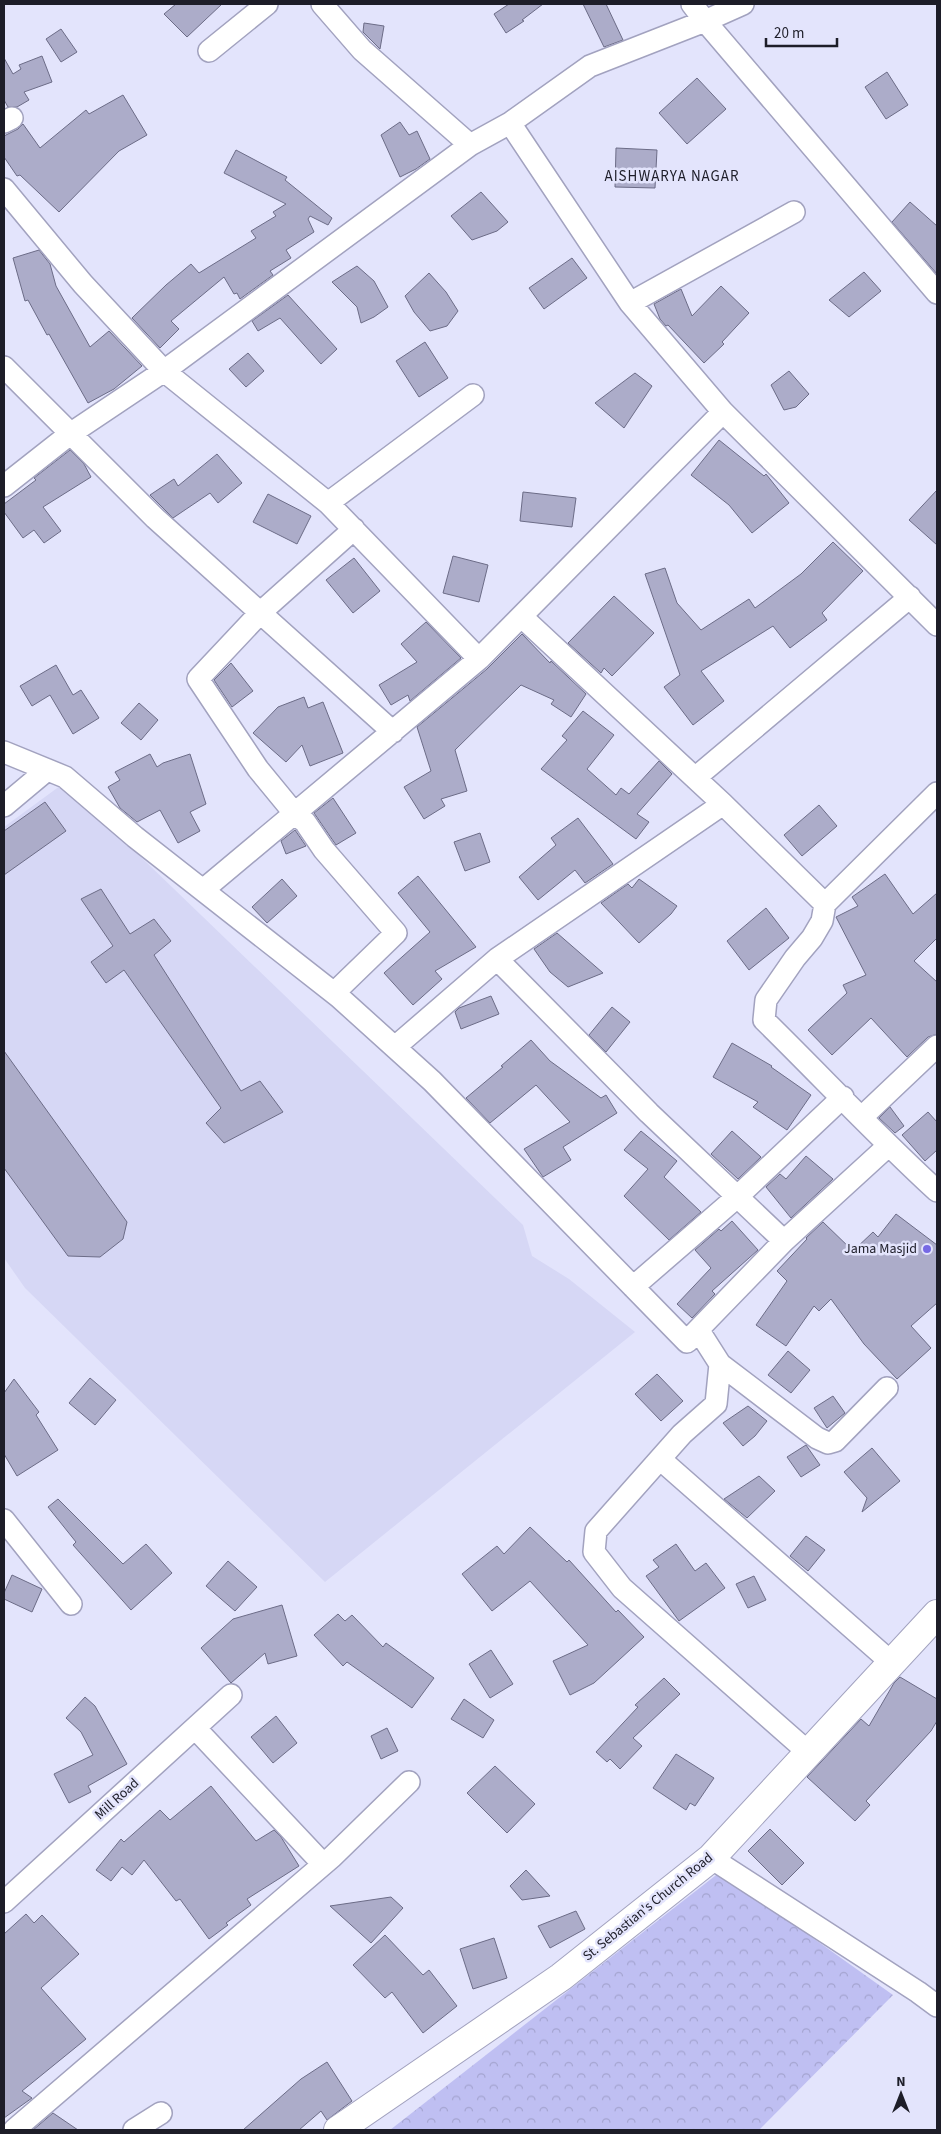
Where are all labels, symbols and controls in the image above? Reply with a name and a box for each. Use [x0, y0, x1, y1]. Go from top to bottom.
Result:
scale bar [766, 15, 837, 47]
text: 20 m [774, 23, 804, 44]
district label: AISHWARYA NAGAR [605, 166, 740, 187]
place label: Jama Masjid [844, 1239, 917, 1259]
marker: Jama Masjid [921, 1243, 933, 1255]
street label: Mill Road [90, 1774, 144, 1824]
street label: St. Sebastian's Church Road [579, 1848, 717, 1966]
north arrow [876, 2069, 926, 2119]
text: N [896, 2072, 906, 2092]

